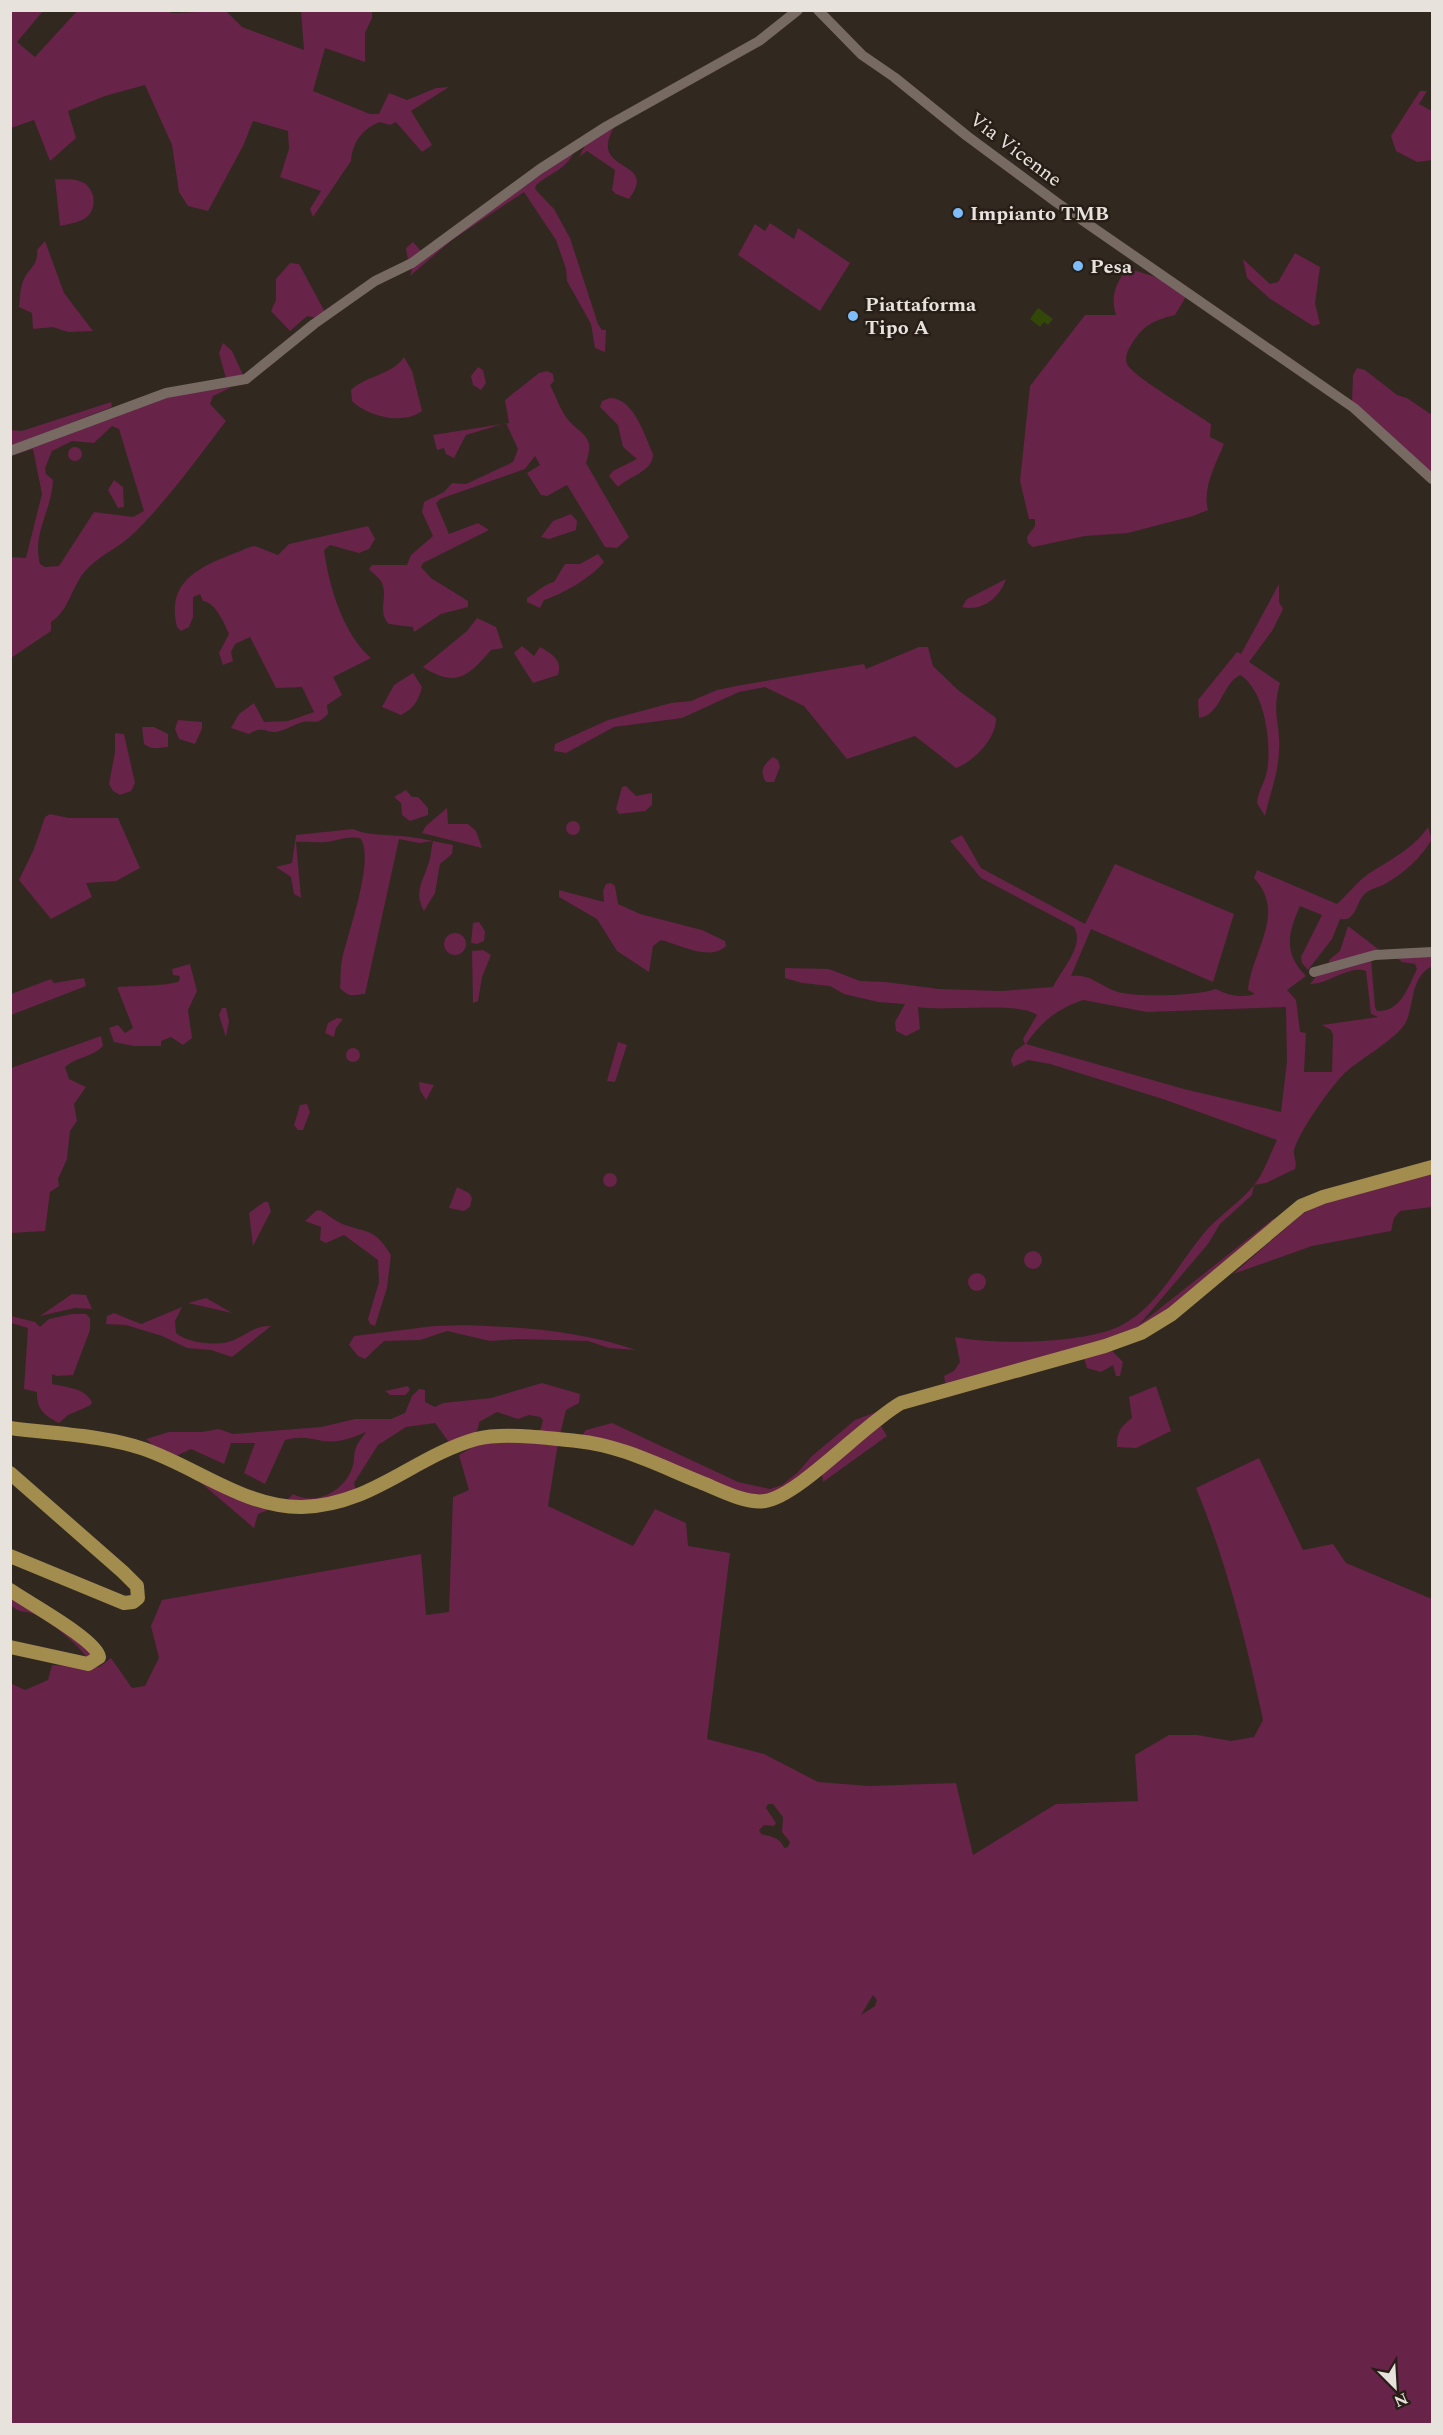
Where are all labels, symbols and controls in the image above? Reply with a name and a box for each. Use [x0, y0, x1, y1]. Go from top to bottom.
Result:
street label: Via Vicenne [963, 105, 1068, 195]
place label: Impianto TMB [970, 199, 1109, 229]
marker: Impianto TMB [951, 206, 965, 220]
place label: Pesa [1090, 252, 1133, 282]
marker: Pesa [1071, 259, 1085, 273]
place label: Piattaforma Tipo A [865, 290, 977, 343]
marker: Piattaforma Tipo A [846, 309, 860, 323]
north arrow [1365, 2357, 1425, 2417]
text: N [1390, 2386, 1412, 2413]

